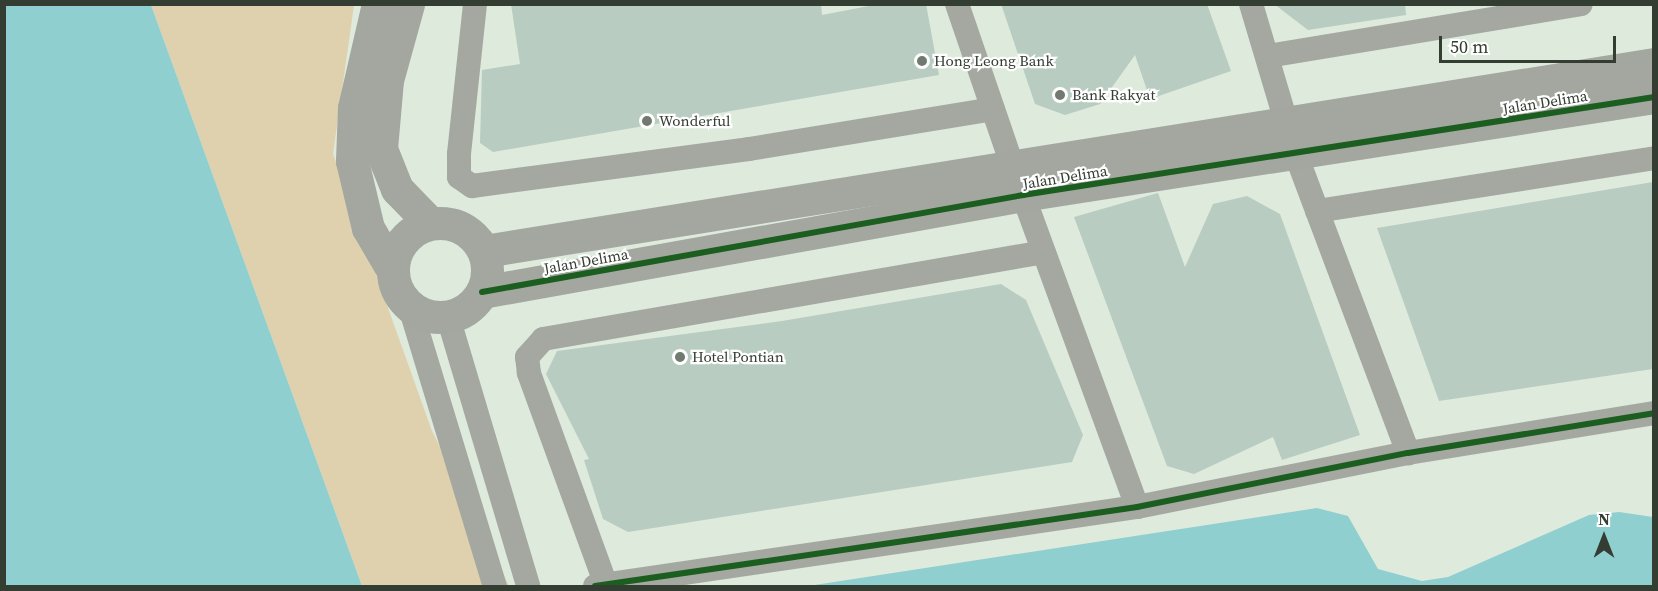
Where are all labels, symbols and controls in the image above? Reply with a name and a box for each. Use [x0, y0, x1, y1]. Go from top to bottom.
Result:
scale bar [1442, 24, 1619, 62]
text: 50 m [1450, 34, 1488, 59]
place label: Hong Leong Bank [934, 52, 1054, 70]
marker: Hong Leong Bank [915, 54, 929, 68]
place label: Bank Rakyat [1072, 86, 1155, 104]
street label: Jalan Delima [1501, 86, 1589, 118]
marker: Bank Rakyat [1053, 88, 1067, 102]
place label: Wonderful [659, 112, 731, 130]
marker: Wonderful [640, 114, 654, 128]
street label: Jalan Delima [1021, 161, 1109, 193]
street label: Jalan Delima [542, 245, 630, 277]
place label: Hotel Pontian [692, 348, 784, 366]
marker: Hotel Pontian [673, 350, 687, 364]
north arrow [1574, 507, 1634, 567]
text: N [1598, 508, 1610, 530]

